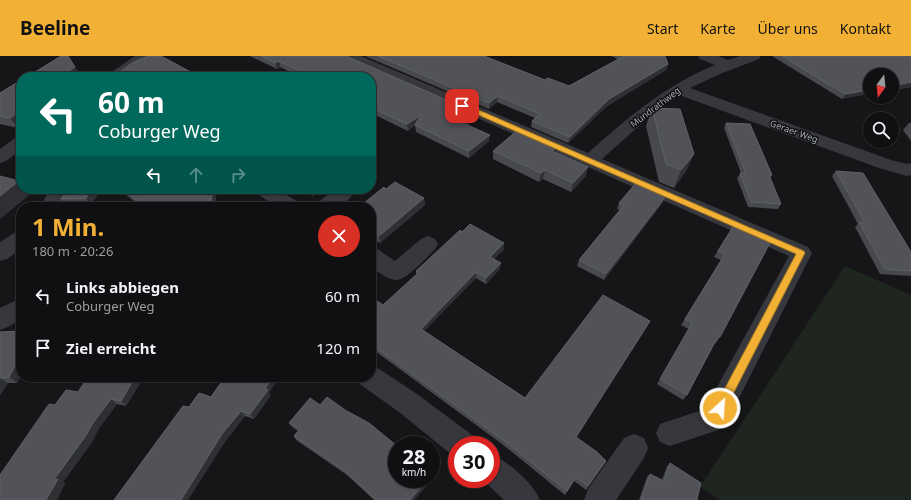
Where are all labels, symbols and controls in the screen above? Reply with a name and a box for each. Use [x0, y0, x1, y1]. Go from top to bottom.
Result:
text: Beeline [20, 15, 90, 41]
text: Start [647, 19, 678, 38]
text: Karte [700, 19, 736, 38]
text: Über uns [758, 19, 818, 38]
text: Kontakt [840, 19, 891, 38]
north arrow [863, 68, 899, 104]
map controls [863, 68, 899, 148]
text: 60 m [98, 83, 165, 121]
street label: Mündrathweg [627, 84, 683, 130]
icon: left [32, 88, 84, 140]
pin [445, 89, 479, 123]
icon: arrive [451, 95, 473, 117]
button: search [863, 112, 899, 148]
street label: Geraer Weg [768, 116, 820, 146]
text: Coburger Weg [98, 119, 221, 143]
icon: left [143, 164, 165, 186]
icon: ahead [185, 164, 207, 186]
icon: right [227, 164, 249, 186]
text: 1 Min. [32, 210, 104, 243]
button: close [318, 215, 360, 257]
text: 180 m · 20:26 [32, 242, 113, 260]
text: Links abbiegen [66, 277, 179, 297]
icon: left [32, 285, 54, 307]
text: 60 m [325, 286, 360, 306]
text: Coburger Weg [66, 297, 155, 315]
icon: arrive [32, 337, 54, 359]
text: Ziel erreicht [66, 338, 156, 358]
text: 120 m [316, 338, 360, 358]
position arrow [699, 387, 741, 429]
speed limit sign: 30 [448, 436, 500, 488]
text: 28 [403, 443, 425, 470]
text: km/h [402, 465, 426, 479]

